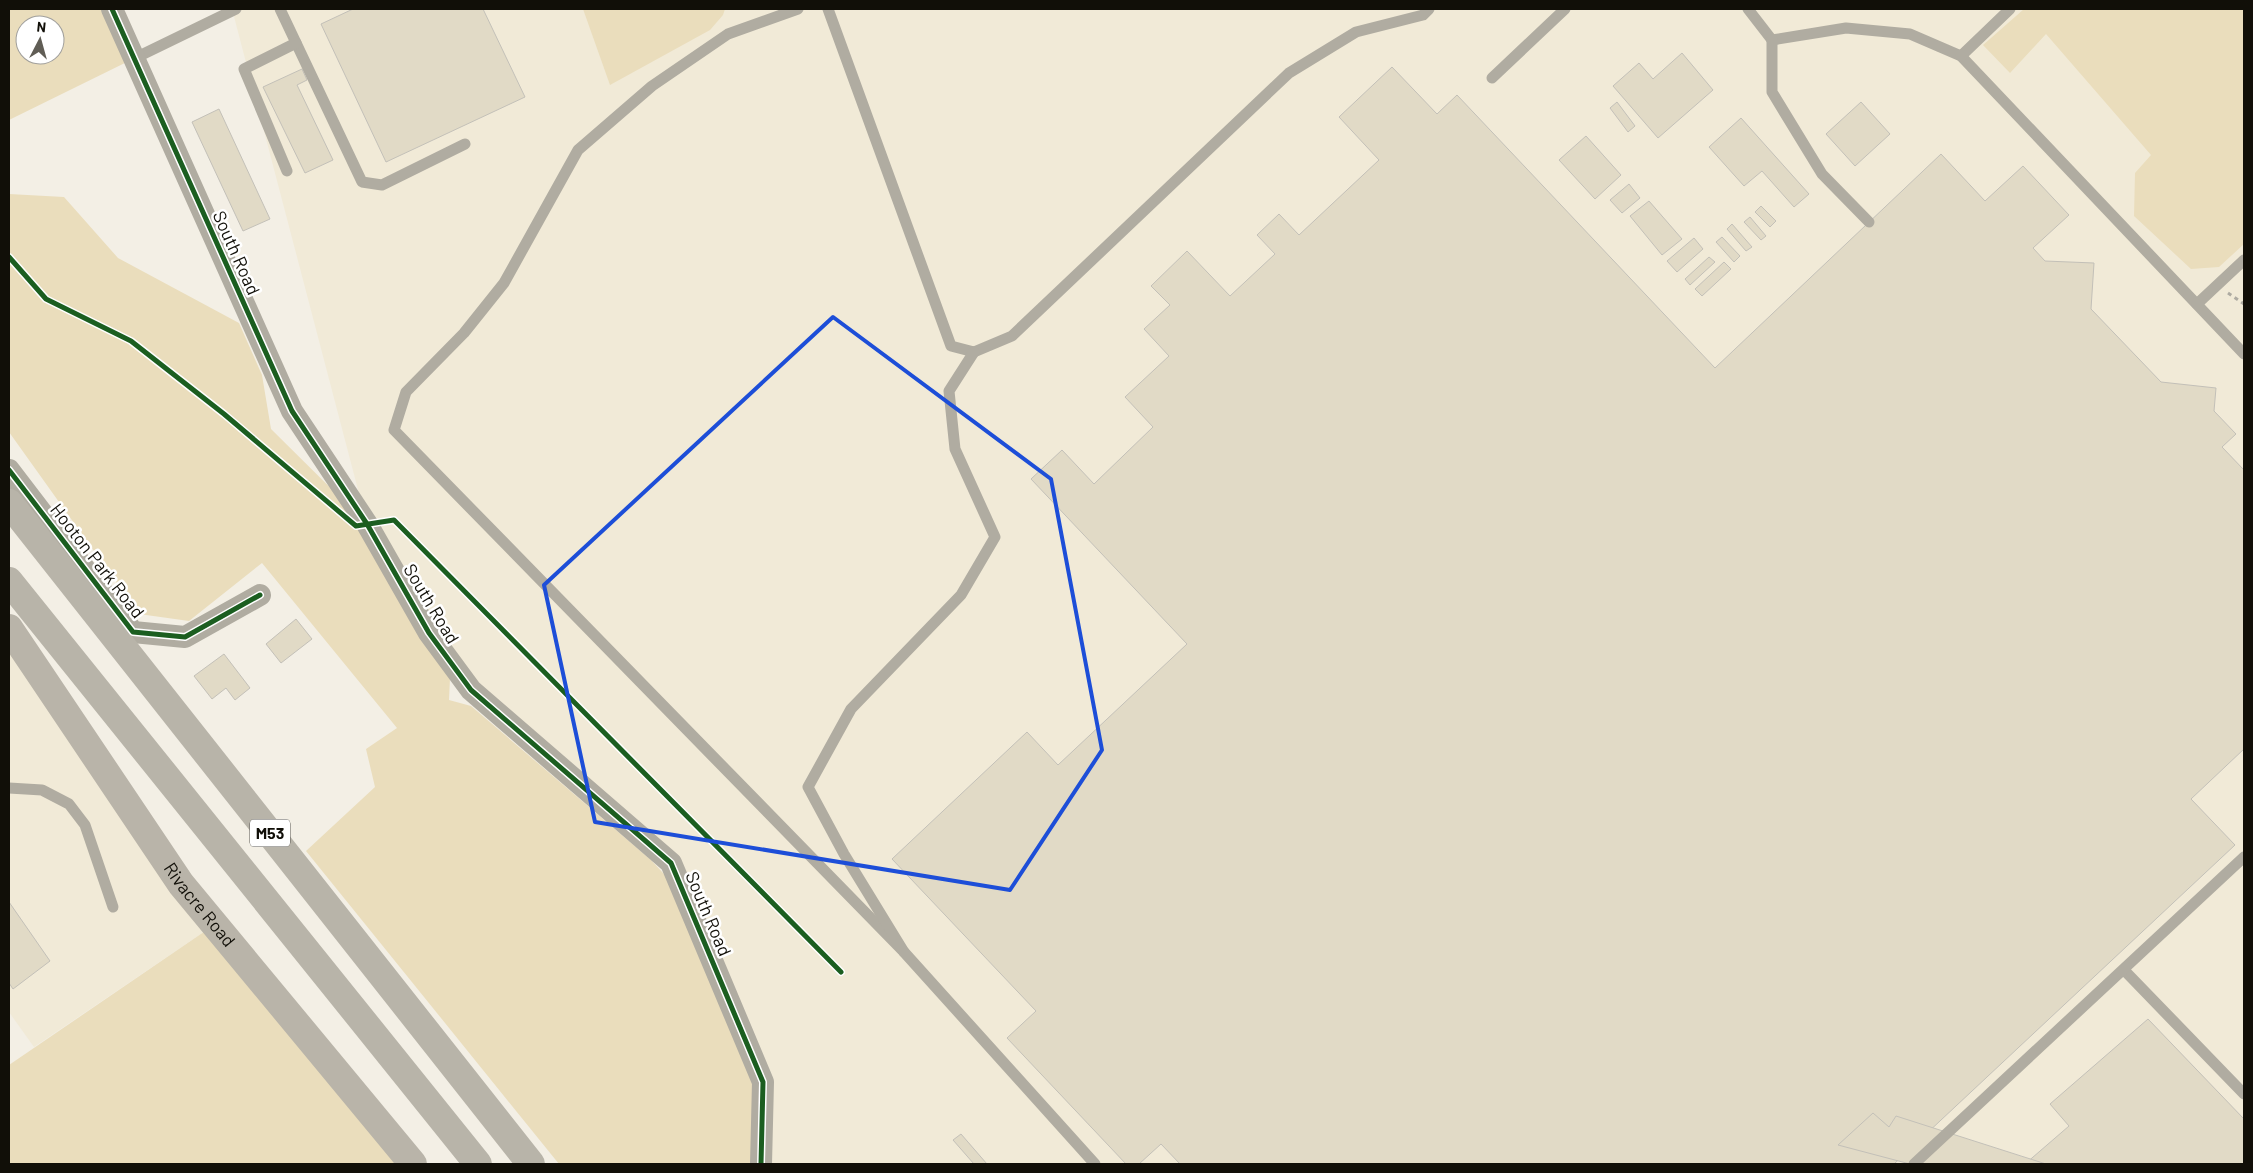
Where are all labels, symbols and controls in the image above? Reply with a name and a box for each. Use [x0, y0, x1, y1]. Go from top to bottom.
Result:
north arrow [15, 15, 65, 65]
text: N [36, 18, 47, 36]
street label: South Road [209, 207, 265, 298]
street label: Hooton Park Road [46, 499, 149, 622]
street label: South Road [399, 559, 464, 648]
road number: M53 [250, 820, 290, 846]
street label: Rivacre Road [160, 858, 240, 951]
street label: South Road [681, 868, 737, 959]

